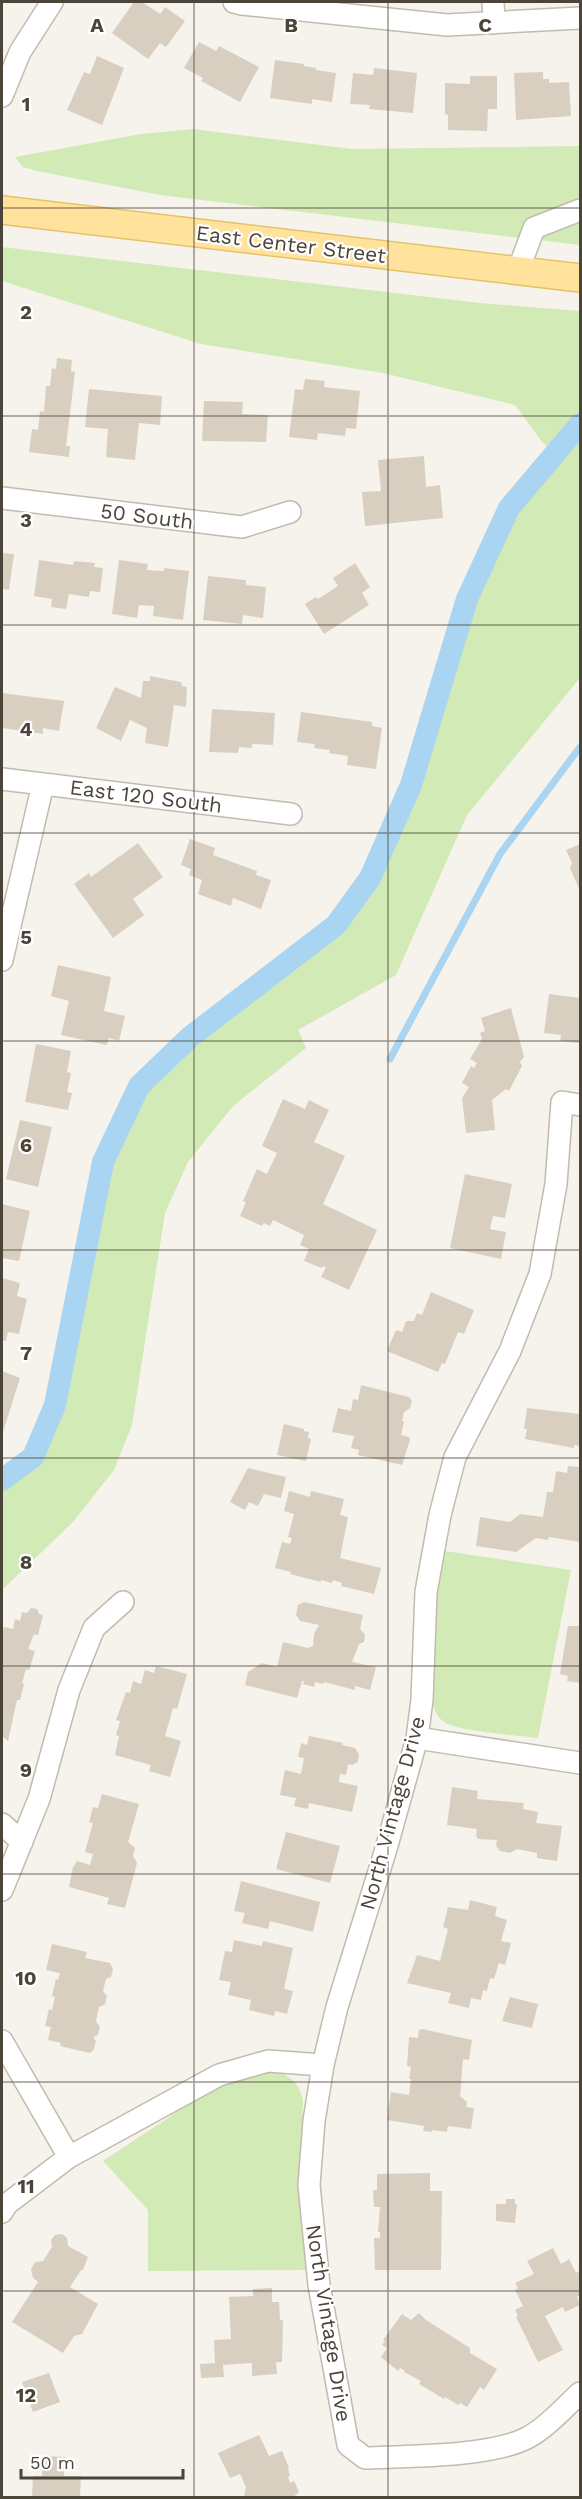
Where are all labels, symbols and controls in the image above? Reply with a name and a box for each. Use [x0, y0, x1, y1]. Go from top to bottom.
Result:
text: A [90, 13, 104, 37]
text: B [284, 13, 298, 37]
text: C [478, 13, 492, 37]
text: 1 [22, 92, 30, 116]
street label: East Center Street [195, 220, 388, 268]
text: 2 [20, 300, 32, 324]
street label: 50 South [99, 498, 195, 534]
text: 3 [20, 508, 32, 532]
text: 4 [20, 717, 33, 741]
street label: East 120 South [68, 774, 224, 818]
text: 5 [20, 925, 32, 949]
text: 6 [20, 1133, 32, 1157]
text: 7 [20, 1341, 32, 1365]
text: 8 [20, 1550, 32, 1574]
street label: North Vintage Drive [354, 1713, 430, 1913]
text: 9 [20, 1758, 32, 1782]
text: 10 [15, 1966, 37, 1990]
text: 11 [17, 2174, 35, 2198]
street label: North Vintage Drive [301, 2223, 357, 2423]
text: 12 [16, 2383, 36, 2407]
scale bar [21, 2442, 183, 2480]
text: 50 m [30, 2452, 75, 2473]

